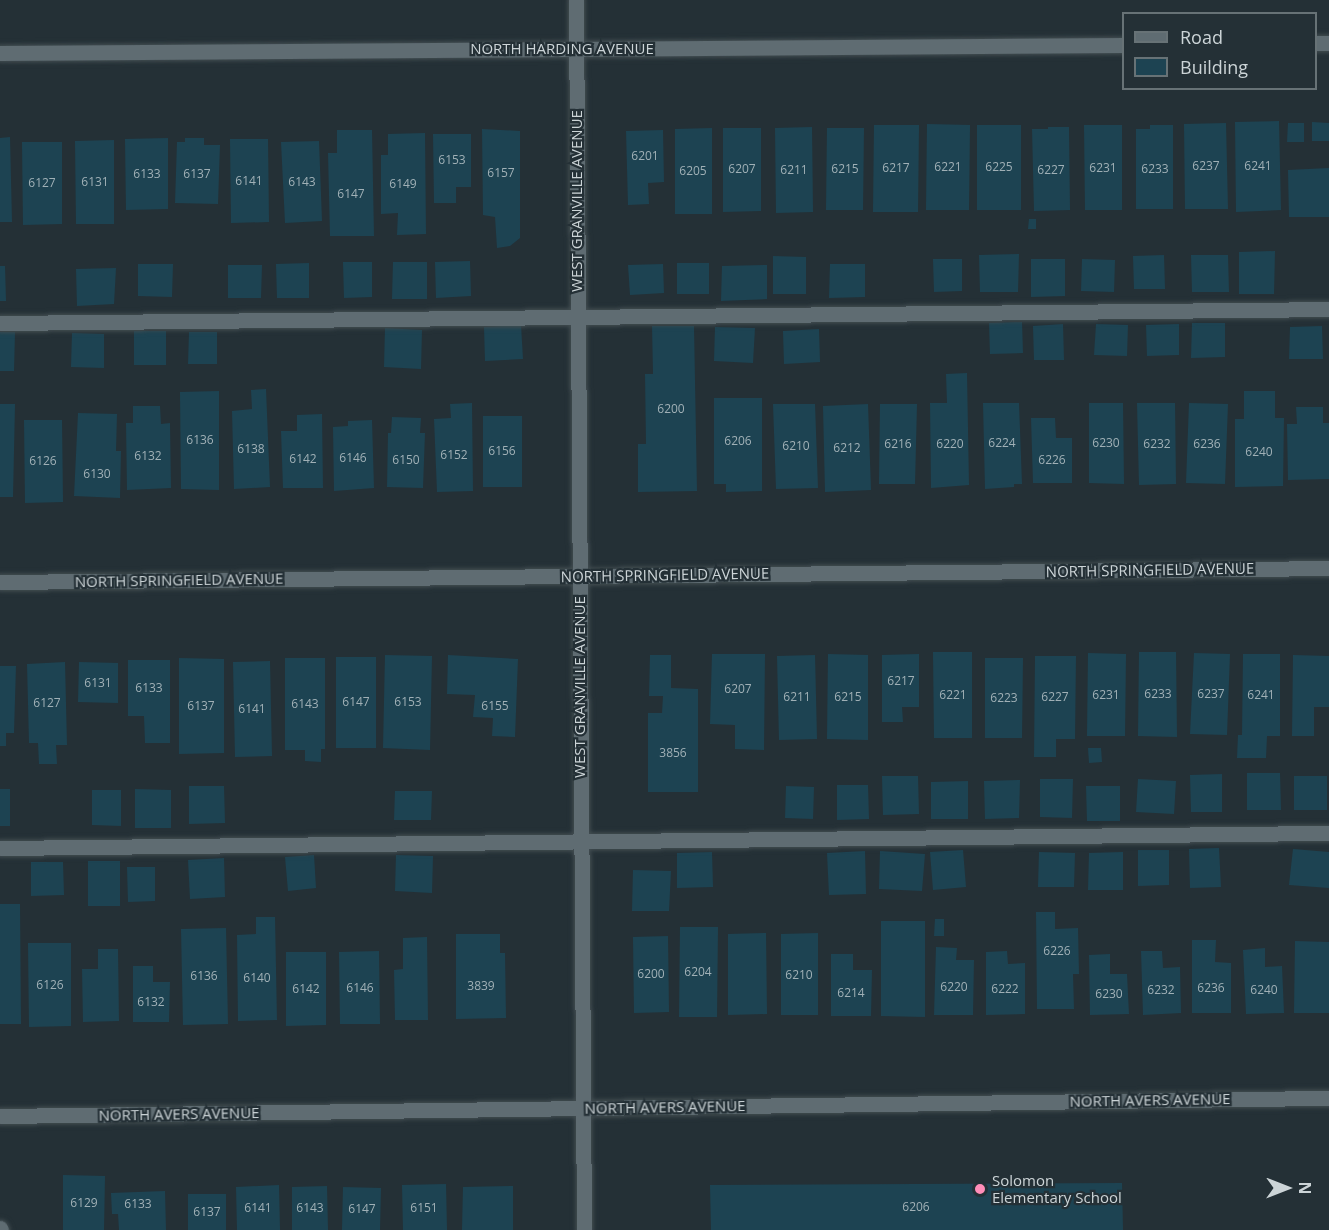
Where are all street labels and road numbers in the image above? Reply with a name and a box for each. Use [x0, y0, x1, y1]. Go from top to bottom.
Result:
street label: NORTH HARDING AVENUE [470, 40, 654, 58]
street label: WEST GRANVILLE AVENUE [568, 110, 586, 292]
street label: NORTH SPRINGFIELD AVENUE [1046, 559, 1254, 581]
street label: NORTH SPRINGFIELD AVENUE [561, 564, 769, 586]
street label: NORTH SPRINGFIELD AVENUE [75, 569, 283, 591]
street label: WEST GRANVILLE AVENUE [571, 596, 589, 778]
street label: NORTH AVERS AVENUE [1069, 1090, 1231, 1110]
street label: NORTH AVERS AVENUE [584, 1097, 746, 1117]
street label: NORTH AVERS AVENUE [98, 1104, 260, 1124]

